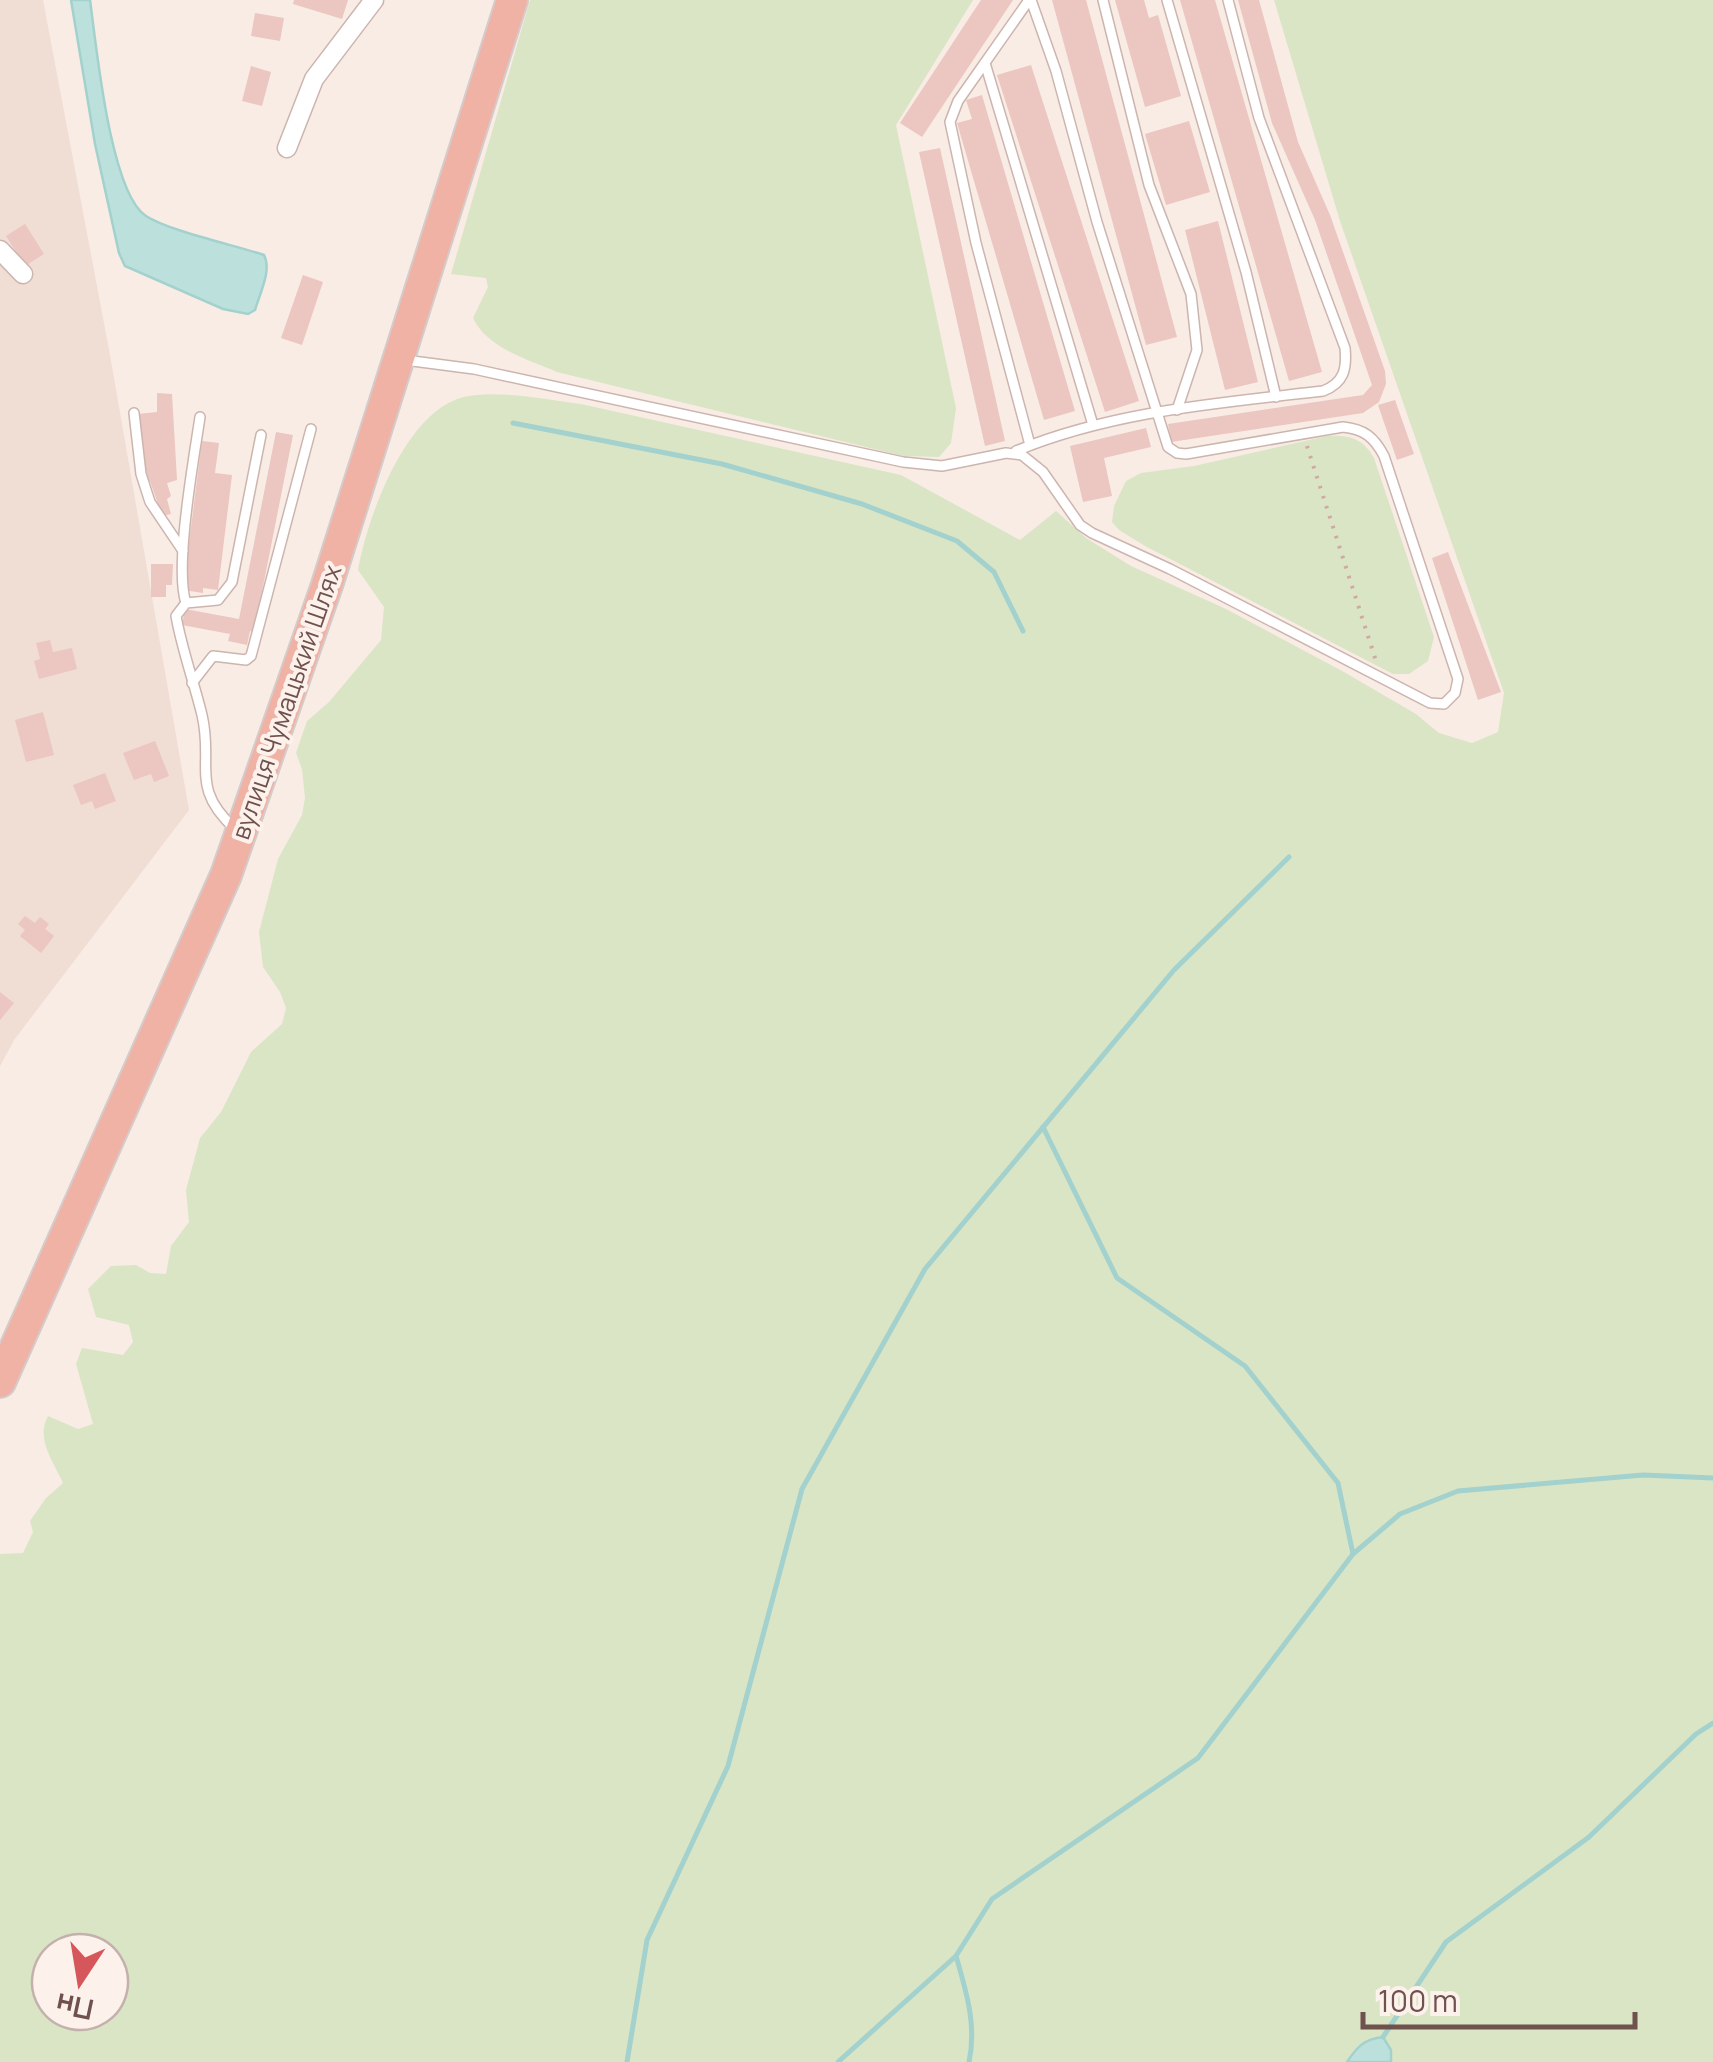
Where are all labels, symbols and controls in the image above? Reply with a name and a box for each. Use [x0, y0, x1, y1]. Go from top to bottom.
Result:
street label: вулиця Чумацький Шлях [223, 560, 349, 844]
north arrow [30, 1932, 130, 2032]
scale bar [1363, 1967, 1636, 2029]
text: 100 m [1378, 1980, 1458, 2021]
text: Пн [52, 1985, 97, 2030]

